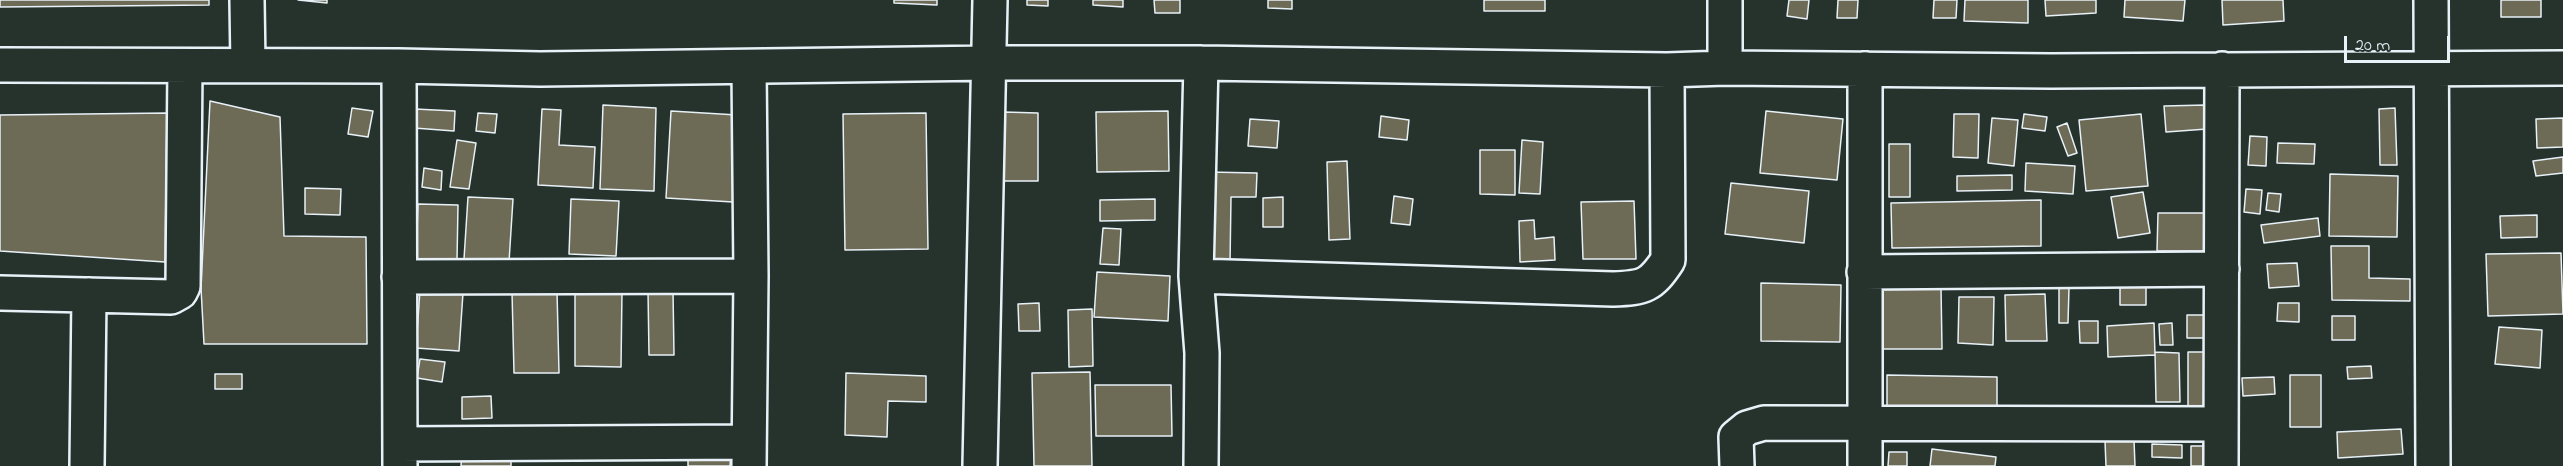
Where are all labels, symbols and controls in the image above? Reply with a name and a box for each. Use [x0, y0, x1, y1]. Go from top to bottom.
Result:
scale bar [2347, 24, 2454, 62]
text: 20 m [2355, 33, 2390, 59]

